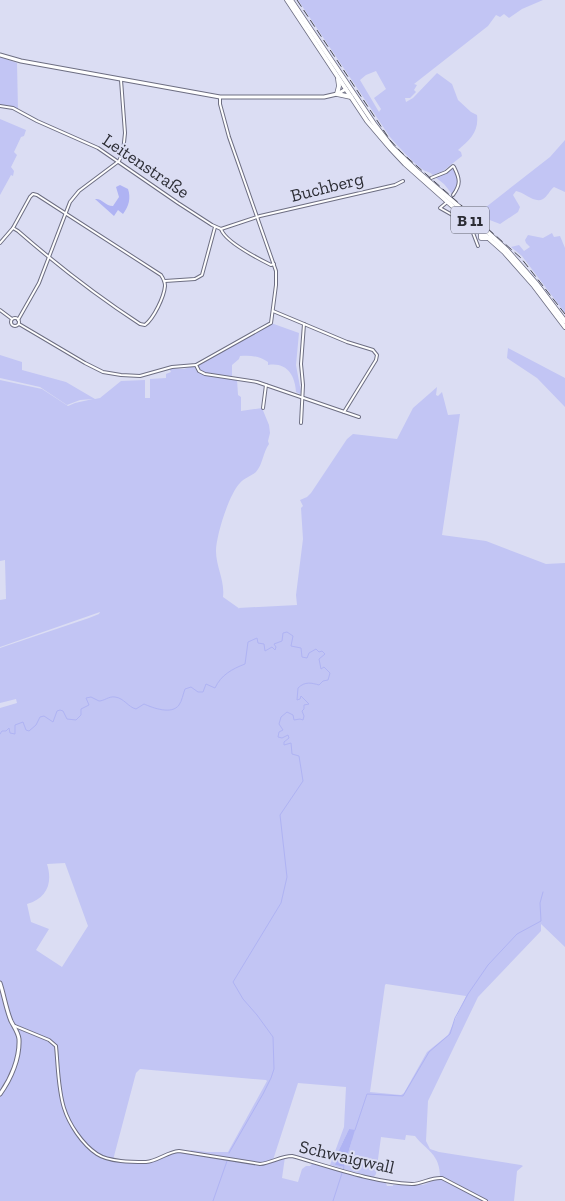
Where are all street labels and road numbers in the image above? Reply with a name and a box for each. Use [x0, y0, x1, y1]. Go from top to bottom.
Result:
street label: Leitenstraße [98, 129, 194, 203]
street label: Buchberg [288, 167, 366, 207]
road number: B 11 [451, 206, 489, 234]
street label: Schwaigwall [297, 1135, 397, 1179]

